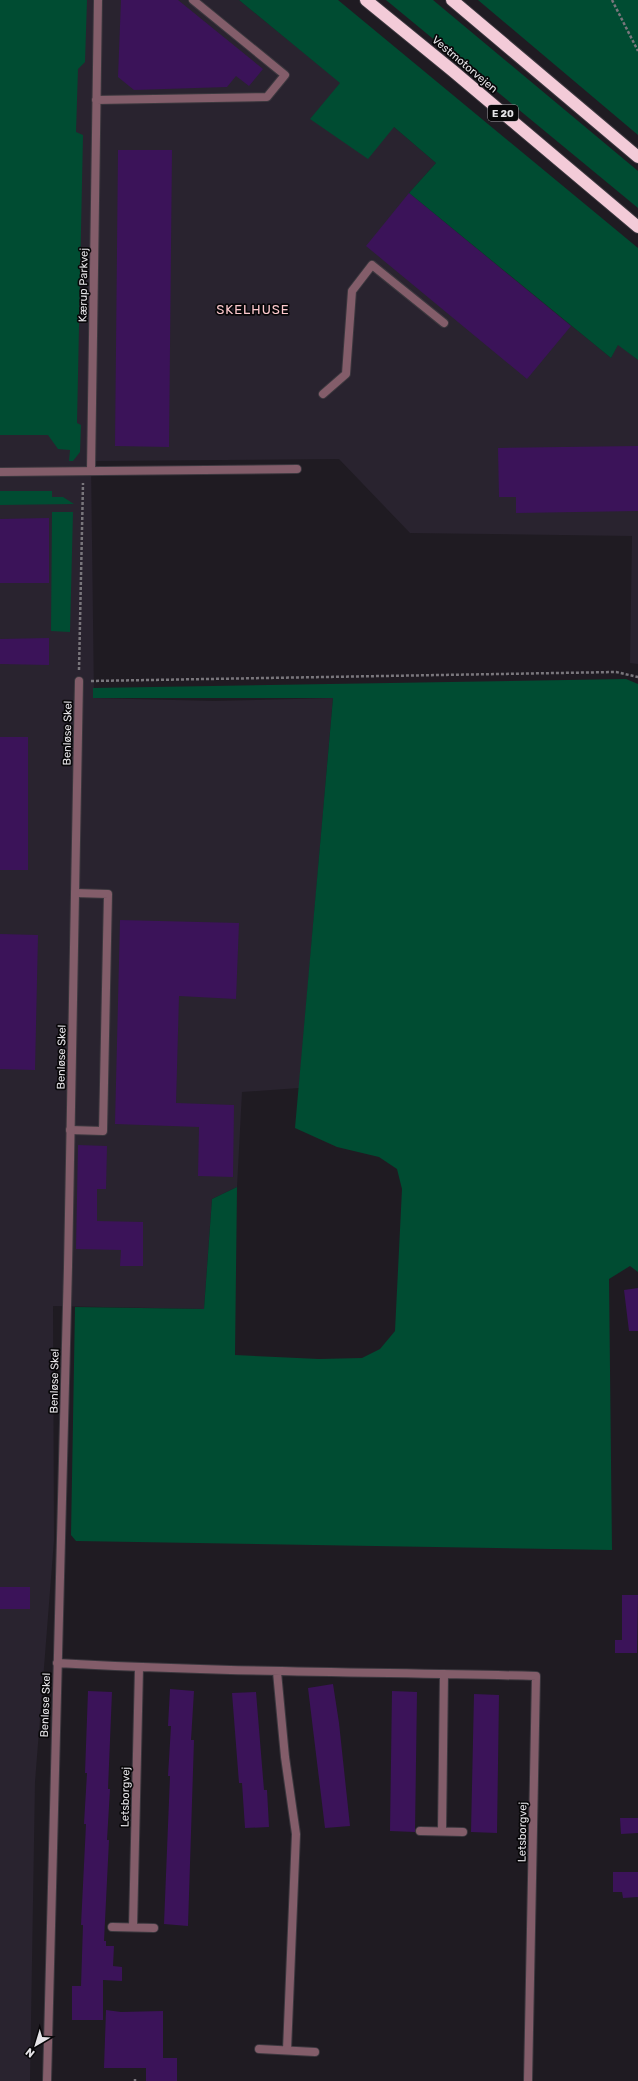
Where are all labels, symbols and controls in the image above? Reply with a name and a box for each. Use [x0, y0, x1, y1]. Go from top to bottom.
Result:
street label: Vestmotorvejen [429, 33, 500, 95]
road number: E 20 [488, 105, 518, 121]
street label: Kærup Parkvej [76, 248, 91, 322]
district label: SKELHUSE [216, 302, 290, 317]
street label: Benløse Skel [60, 701, 75, 765]
street label: Benløse Skel [54, 1025, 69, 1089]
street label: Benløse Skel [47, 1349, 62, 1413]
street label: Benløse Skel [38, 1672, 53, 1738]
street label: Letsborgvej [118, 1766, 133, 1827]
street label: Letsborgvej [515, 1801, 530, 1862]
north arrow [16, 2025, 56, 2065]
text: N [23, 2045, 37, 2060]

